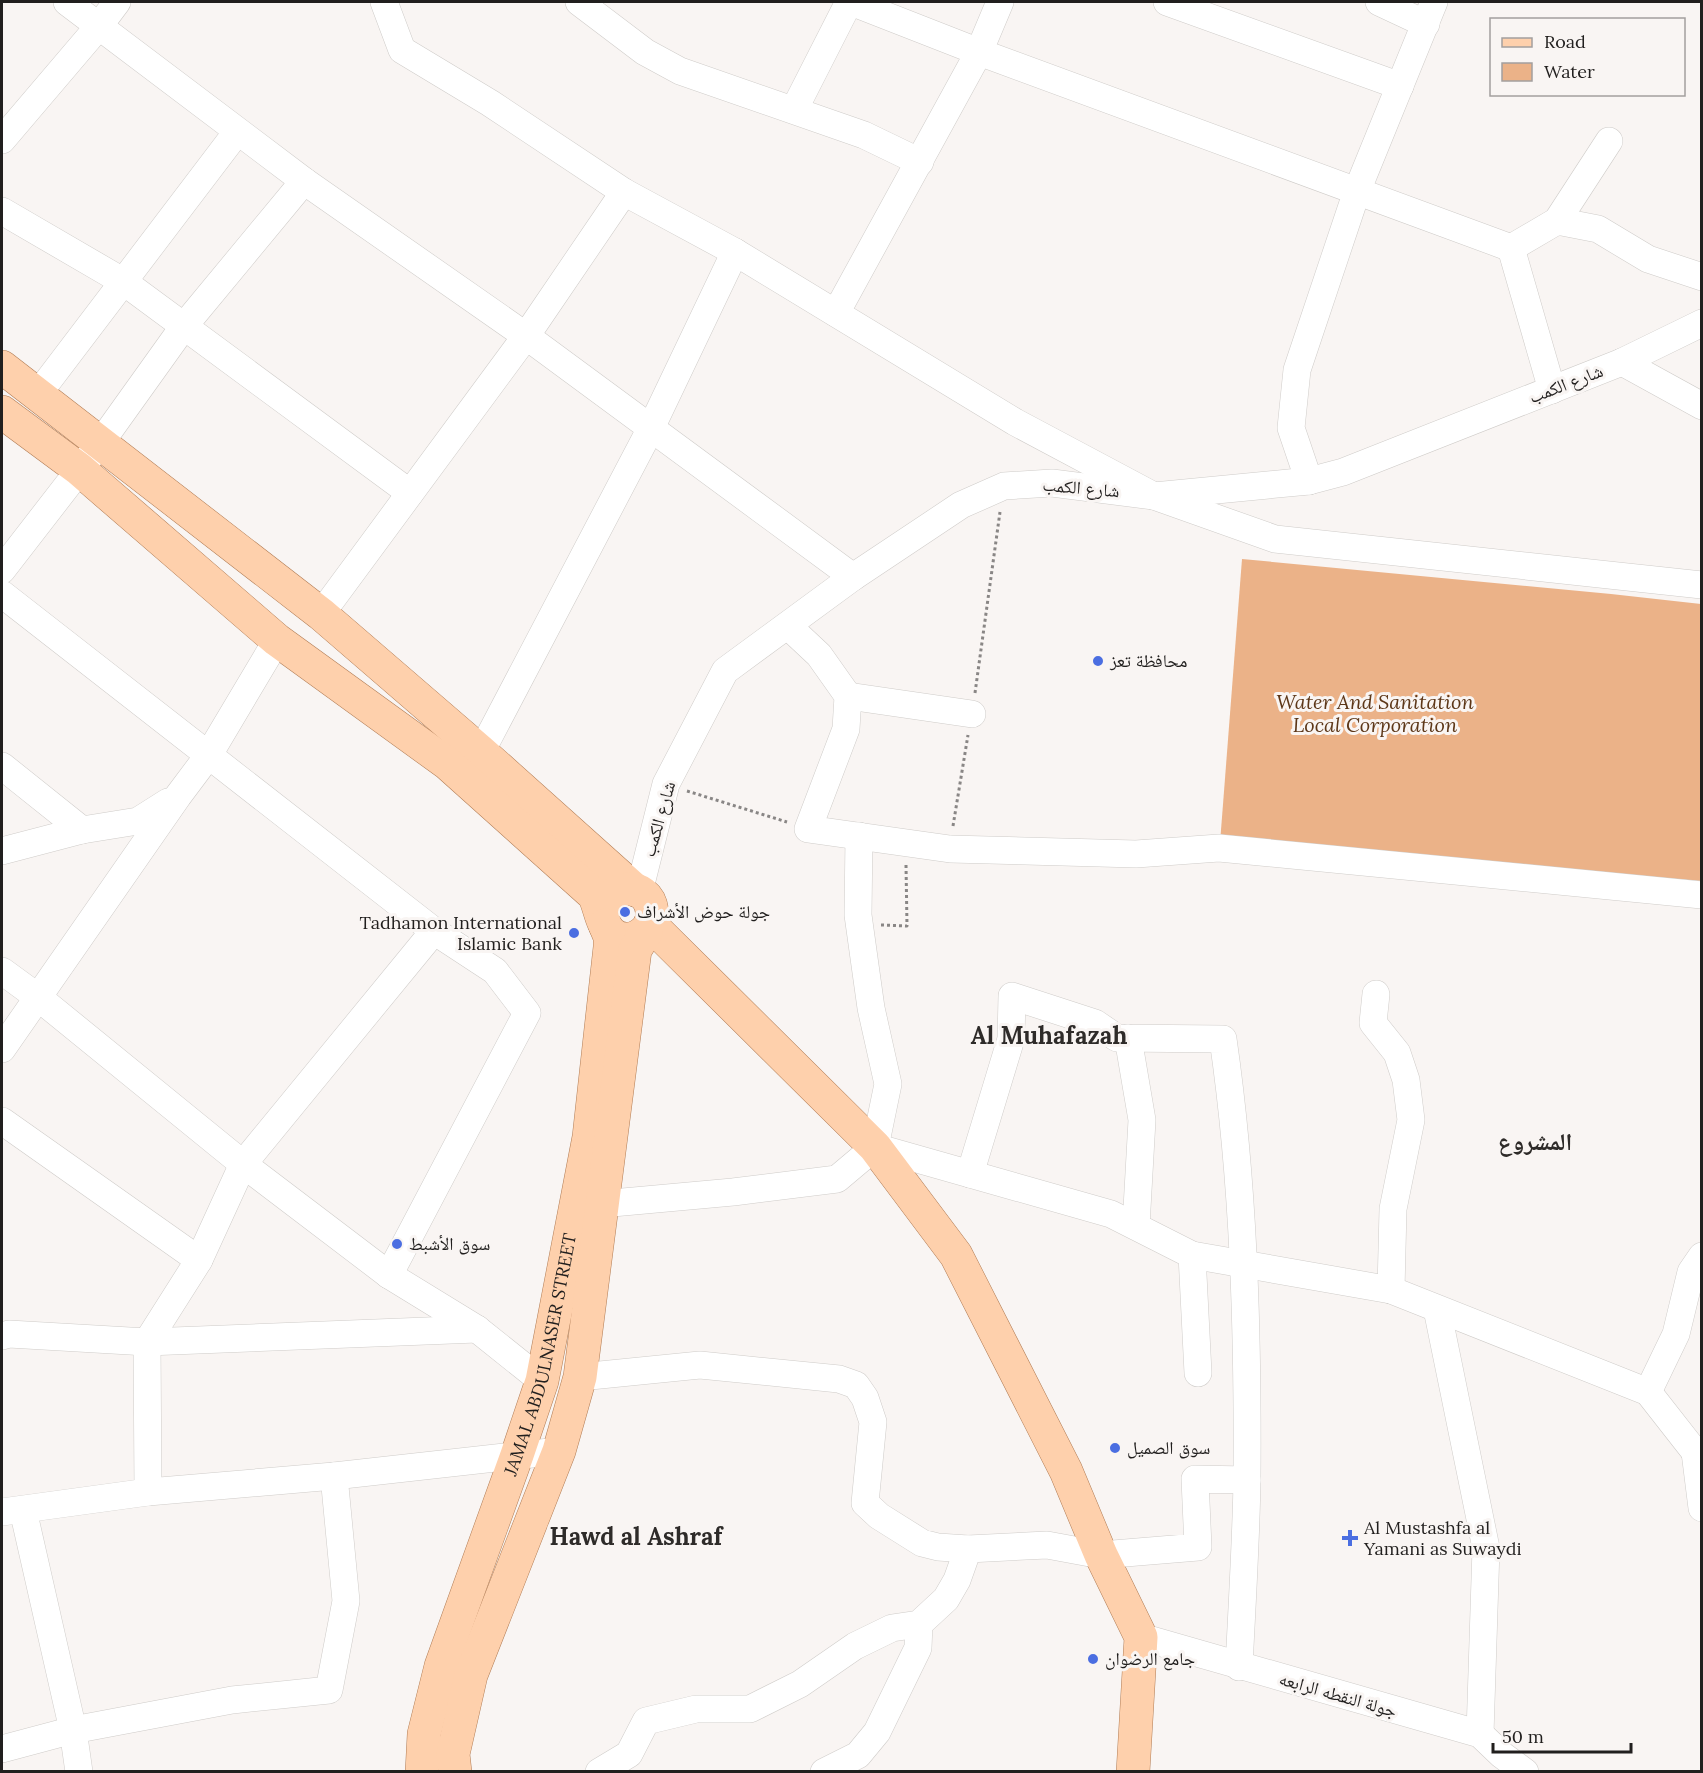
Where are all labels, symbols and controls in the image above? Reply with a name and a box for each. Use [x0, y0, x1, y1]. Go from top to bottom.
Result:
legend [1490, 18, 1685, 96]
text: Road [1544, 30, 1586, 53]
text: Water [1544, 60, 1595, 83]
street label: شارع الكمب [1526, 359, 1606, 408]
street label: شارع الكمب [1041, 473, 1121, 502]
place label: محافظة تعز [1109, 649, 1187, 672]
marker: محافظة تعز [1091, 654, 1105, 668]
water label: Water And Sanitation Local Corporation [1276, 689, 1475, 737]
street label: شارع الكمب [637, 778, 680, 859]
place label: جولة حوض الأشراف [637, 900, 770, 923]
marker: جولة حوض الأشراف [618, 905, 632, 919]
place label: Tadhamon International Islamic Bank [360, 911, 562, 955]
marker: Tadhamon International Islamic Bank [567, 926, 581, 940]
district label: Al Muhafazah [971, 1020, 1127, 1051]
district label: المشروع [1498, 1126, 1572, 1157]
street label: JAMAL ABDULNASER STREET [498, 1231, 581, 1480]
place label: سوق الأشبط [409, 1232, 490, 1255]
marker: سوق الأشبط [390, 1237, 404, 1251]
place label: سوق الصميل [1127, 1436, 1210, 1459]
marker: سوق الصميل [1108, 1441, 1122, 1455]
place label: Al Mustashfa al Yamani as Suwaydi [1363, 1516, 1522, 1560]
district label: Hawd al Ashraf [550, 1521, 725, 1552]
marker: Al Mustashfa al Yamani as Suwaydi [1341, 1529, 1359, 1547]
place label: جامع الرضوان [1105, 1647, 1195, 1671]
marker: جامع الرضوان [1086, 1652, 1100, 1666]
street label: جولة النقطه الرابعه [1277, 1667, 1400, 1722]
scale bar [1493, 1716, 1631, 1754]
text: 50 m [1502, 1725, 1544, 1748]

